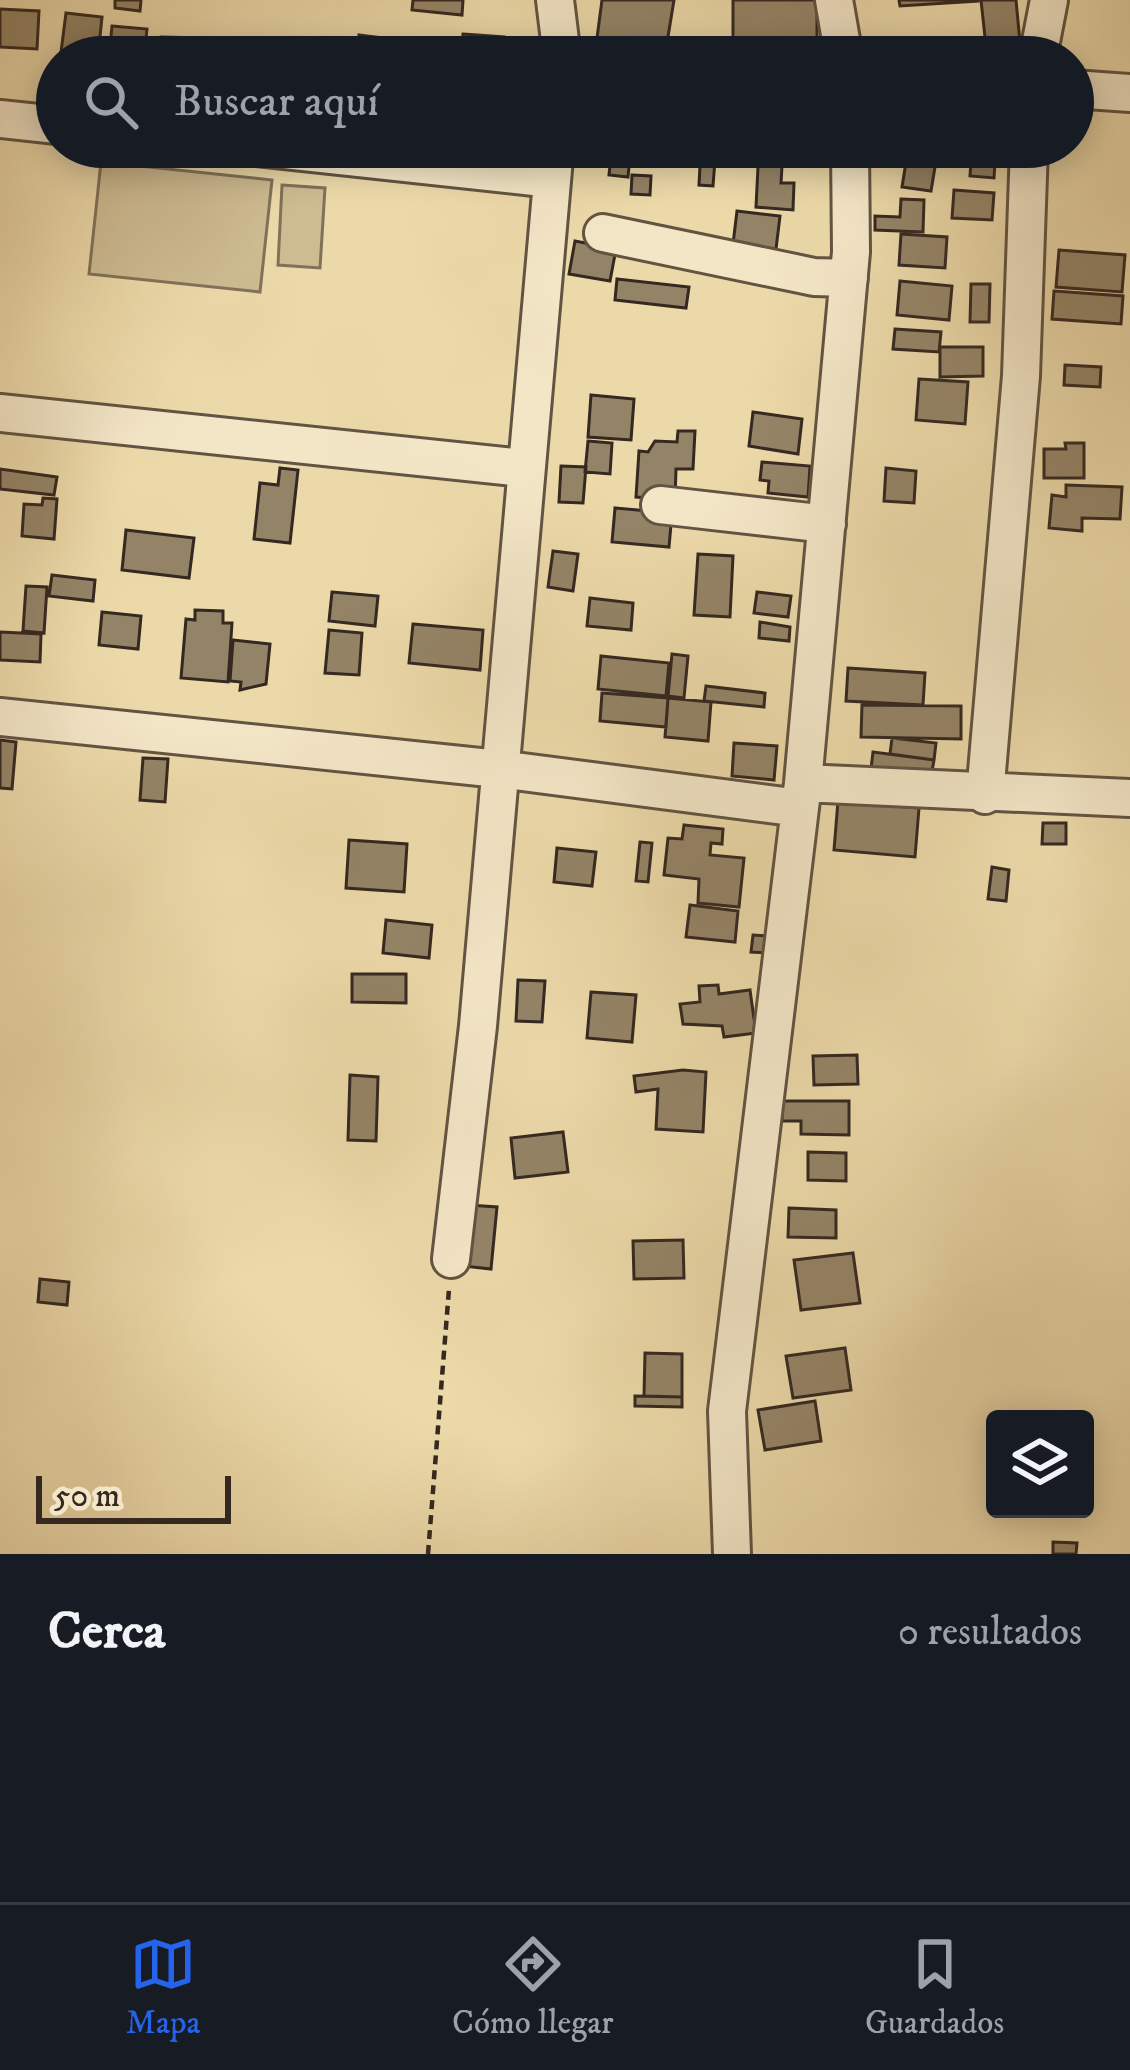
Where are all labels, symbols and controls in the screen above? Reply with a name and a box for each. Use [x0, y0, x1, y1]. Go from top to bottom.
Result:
search box [36, 36, 1094, 168]
icon: search [78, 69, 144, 135]
text: Buscar aquí [174, 74, 379, 130]
map controls [986, 1410, 1094, 1518]
button: layers [986, 1410, 1094, 1518]
scale bar [36, 1470, 231, 1523]
text: 50 m [54, 1476, 120, 1517]
text: Cerca [48, 1600, 165, 1664]
text: 0 resultados [898, 1608, 1082, 1657]
tab: Mapa [126, 1931, 201, 2044]
tab: Cómo llegar [452, 1931, 614, 2044]
tab: Guardados [865, 1931, 1004, 2044]

